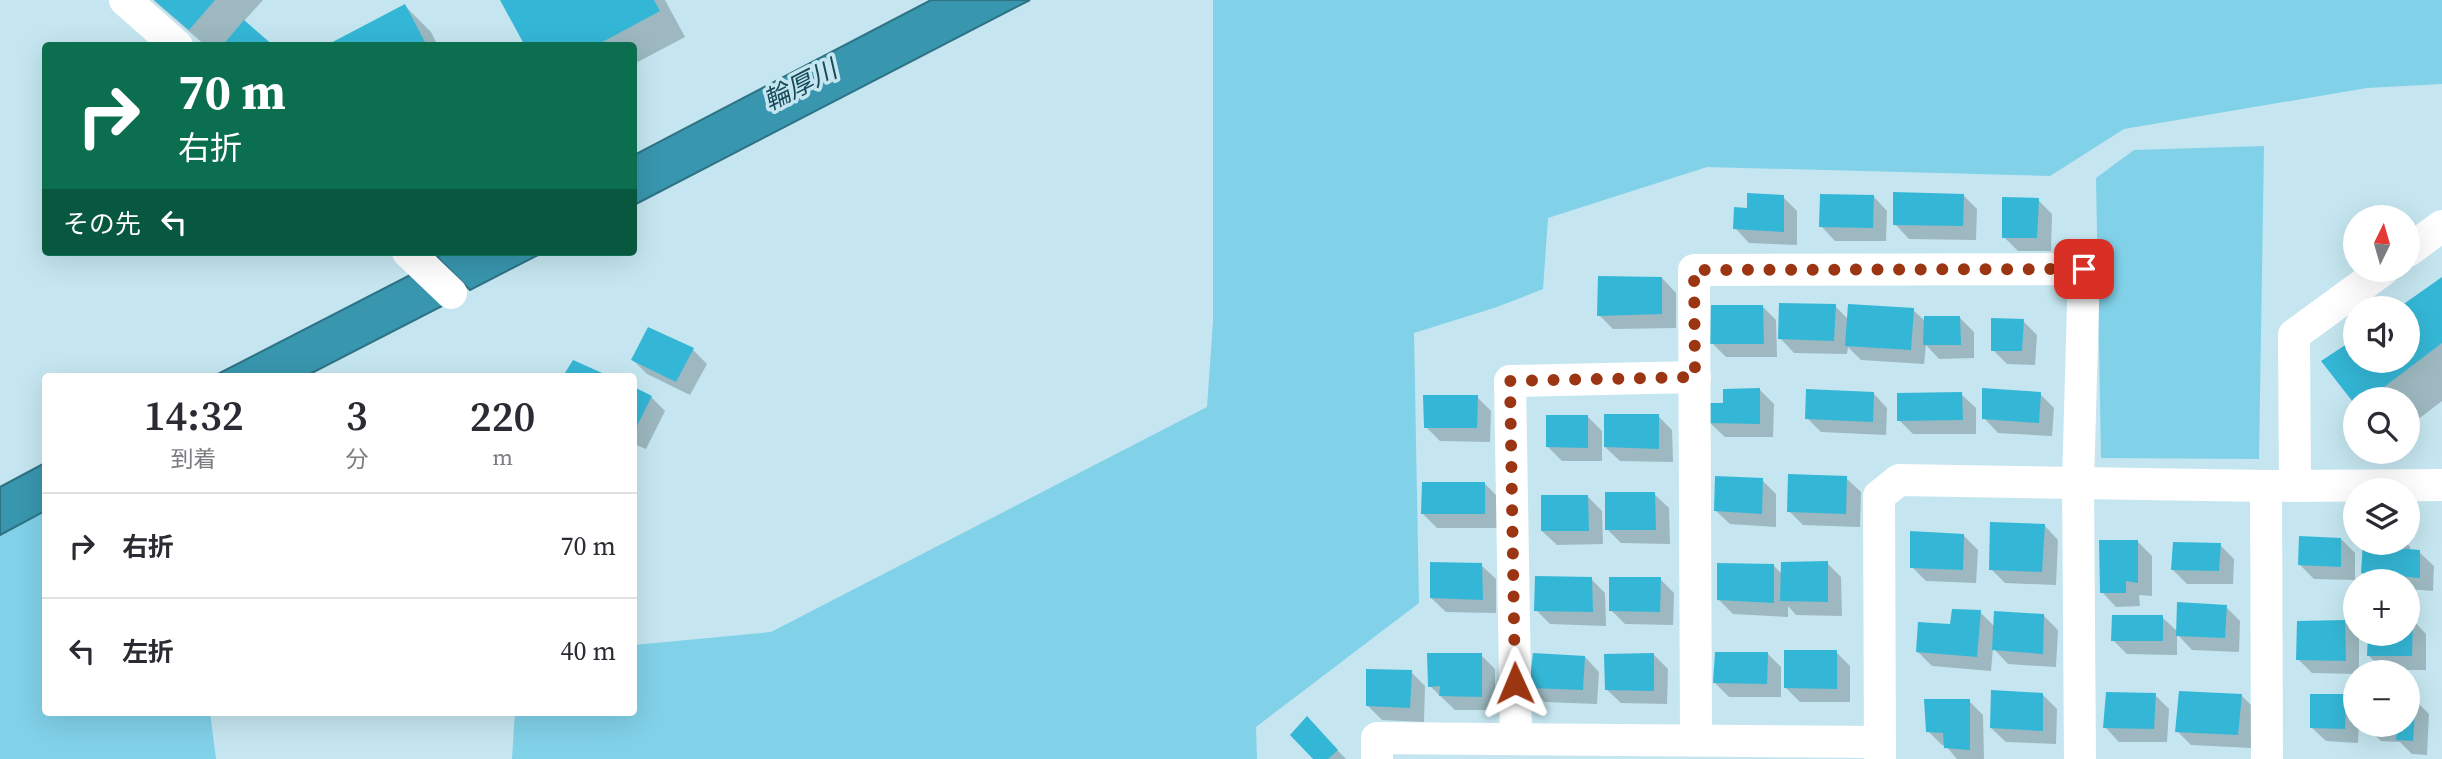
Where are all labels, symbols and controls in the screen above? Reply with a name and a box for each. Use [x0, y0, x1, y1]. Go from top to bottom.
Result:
water label: 輪厚川 [757, 50, 846, 119]
text: 70 m [178, 58, 286, 125]
icon: right [63, 70, 154, 161]
text: 右折 [178, 126, 242, 170]
icon: left [155, 203, 193, 241]
north arrow [2343, 205, 2420, 282]
map controls [2343, 205, 2420, 737]
text: その先 [63, 206, 141, 242]
pin [2054, 239, 2114, 299]
icon: arrive [2065, 250, 2103, 288]
button: sound [2343, 296, 2420, 373]
text: 14:32 [144, 386, 244, 444]
text: 3 [346, 386, 368, 444]
text: 220 [470, 387, 535, 445]
button: search [2343, 387, 2420, 464]
text: m [492, 441, 513, 473]
text: 到着 [171, 443, 217, 475]
text: 分 [345, 443, 368, 475]
button: layers [2343, 478, 2420, 555]
icon: right [63, 527, 101, 565]
text: 70 m [561, 528, 616, 564]
text: 右折 [122, 529, 174, 565]
button: + [2343, 569, 2420, 646]
icon: left [63, 632, 101, 670]
text: 40 m [561, 633, 616, 669]
text: 左折 [122, 634, 174, 670]
position arrow [1478, 646, 1552, 720]
button: − [2343, 660, 2420, 737]

